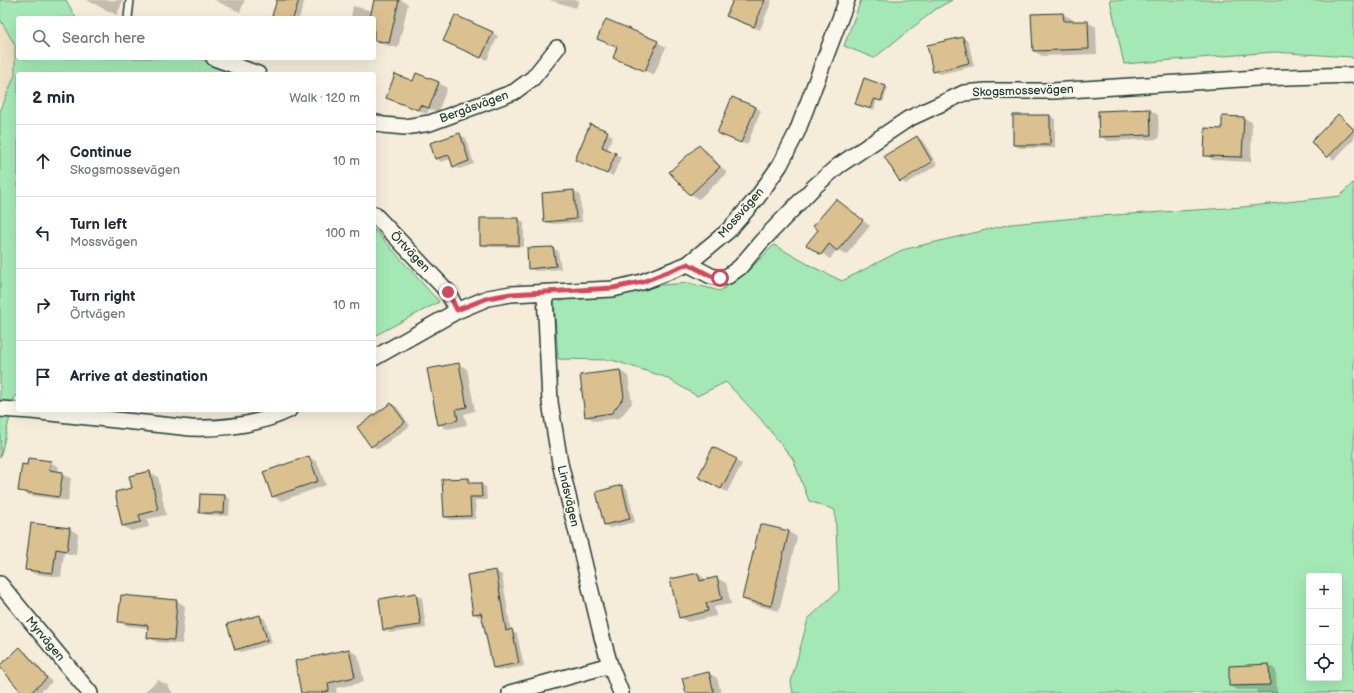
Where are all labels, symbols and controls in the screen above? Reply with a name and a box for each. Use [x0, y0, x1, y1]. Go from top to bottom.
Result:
search box [16, 16, 376, 60]
icon: search [30, 27, 52, 49]
text: Search here [62, 29, 145, 48]
street label: Skogsmossevägen [972, 82, 1074, 100]
text: 2 min [32, 88, 75, 108]
street label: Bergåsvägen [437, 88, 511, 126]
text: Walk · 120 m [289, 90, 360, 106]
text: Continue [70, 143, 132, 162]
icon: ahead [32, 150, 54, 172]
text: 10 m [333, 153, 360, 169]
text: Skogsmossevägen [70, 162, 180, 178]
street label: Mossvägen [715, 184, 767, 241]
text: Turn left [70, 215, 127, 234]
icon: left [32, 222, 54, 244]
text: 100 m [325, 225, 360, 241]
street label: Örtvägen [387, 228, 434, 276]
text: Mossvägen [70, 234, 138, 250]
route start [711, 269, 729, 287]
route end [439, 283, 457, 301]
text: Turn right [70, 287, 135, 306]
icon: right [32, 294, 54, 316]
text: 10 m [333, 297, 360, 313]
text: Örtvägen [70, 306, 125, 322]
icon: arrive [32, 366, 54, 388]
text: Arrive at destination [70, 367, 208, 386]
street label: Lindsvägen [554, 464, 582, 528]
map controls [1306, 573, 1342, 681]
button: + [1306, 573, 1342, 609]
button: − [1306, 609, 1342, 645]
street label: Myrvägen [22, 614, 68, 664]
button: locate [1306, 645, 1342, 681]

